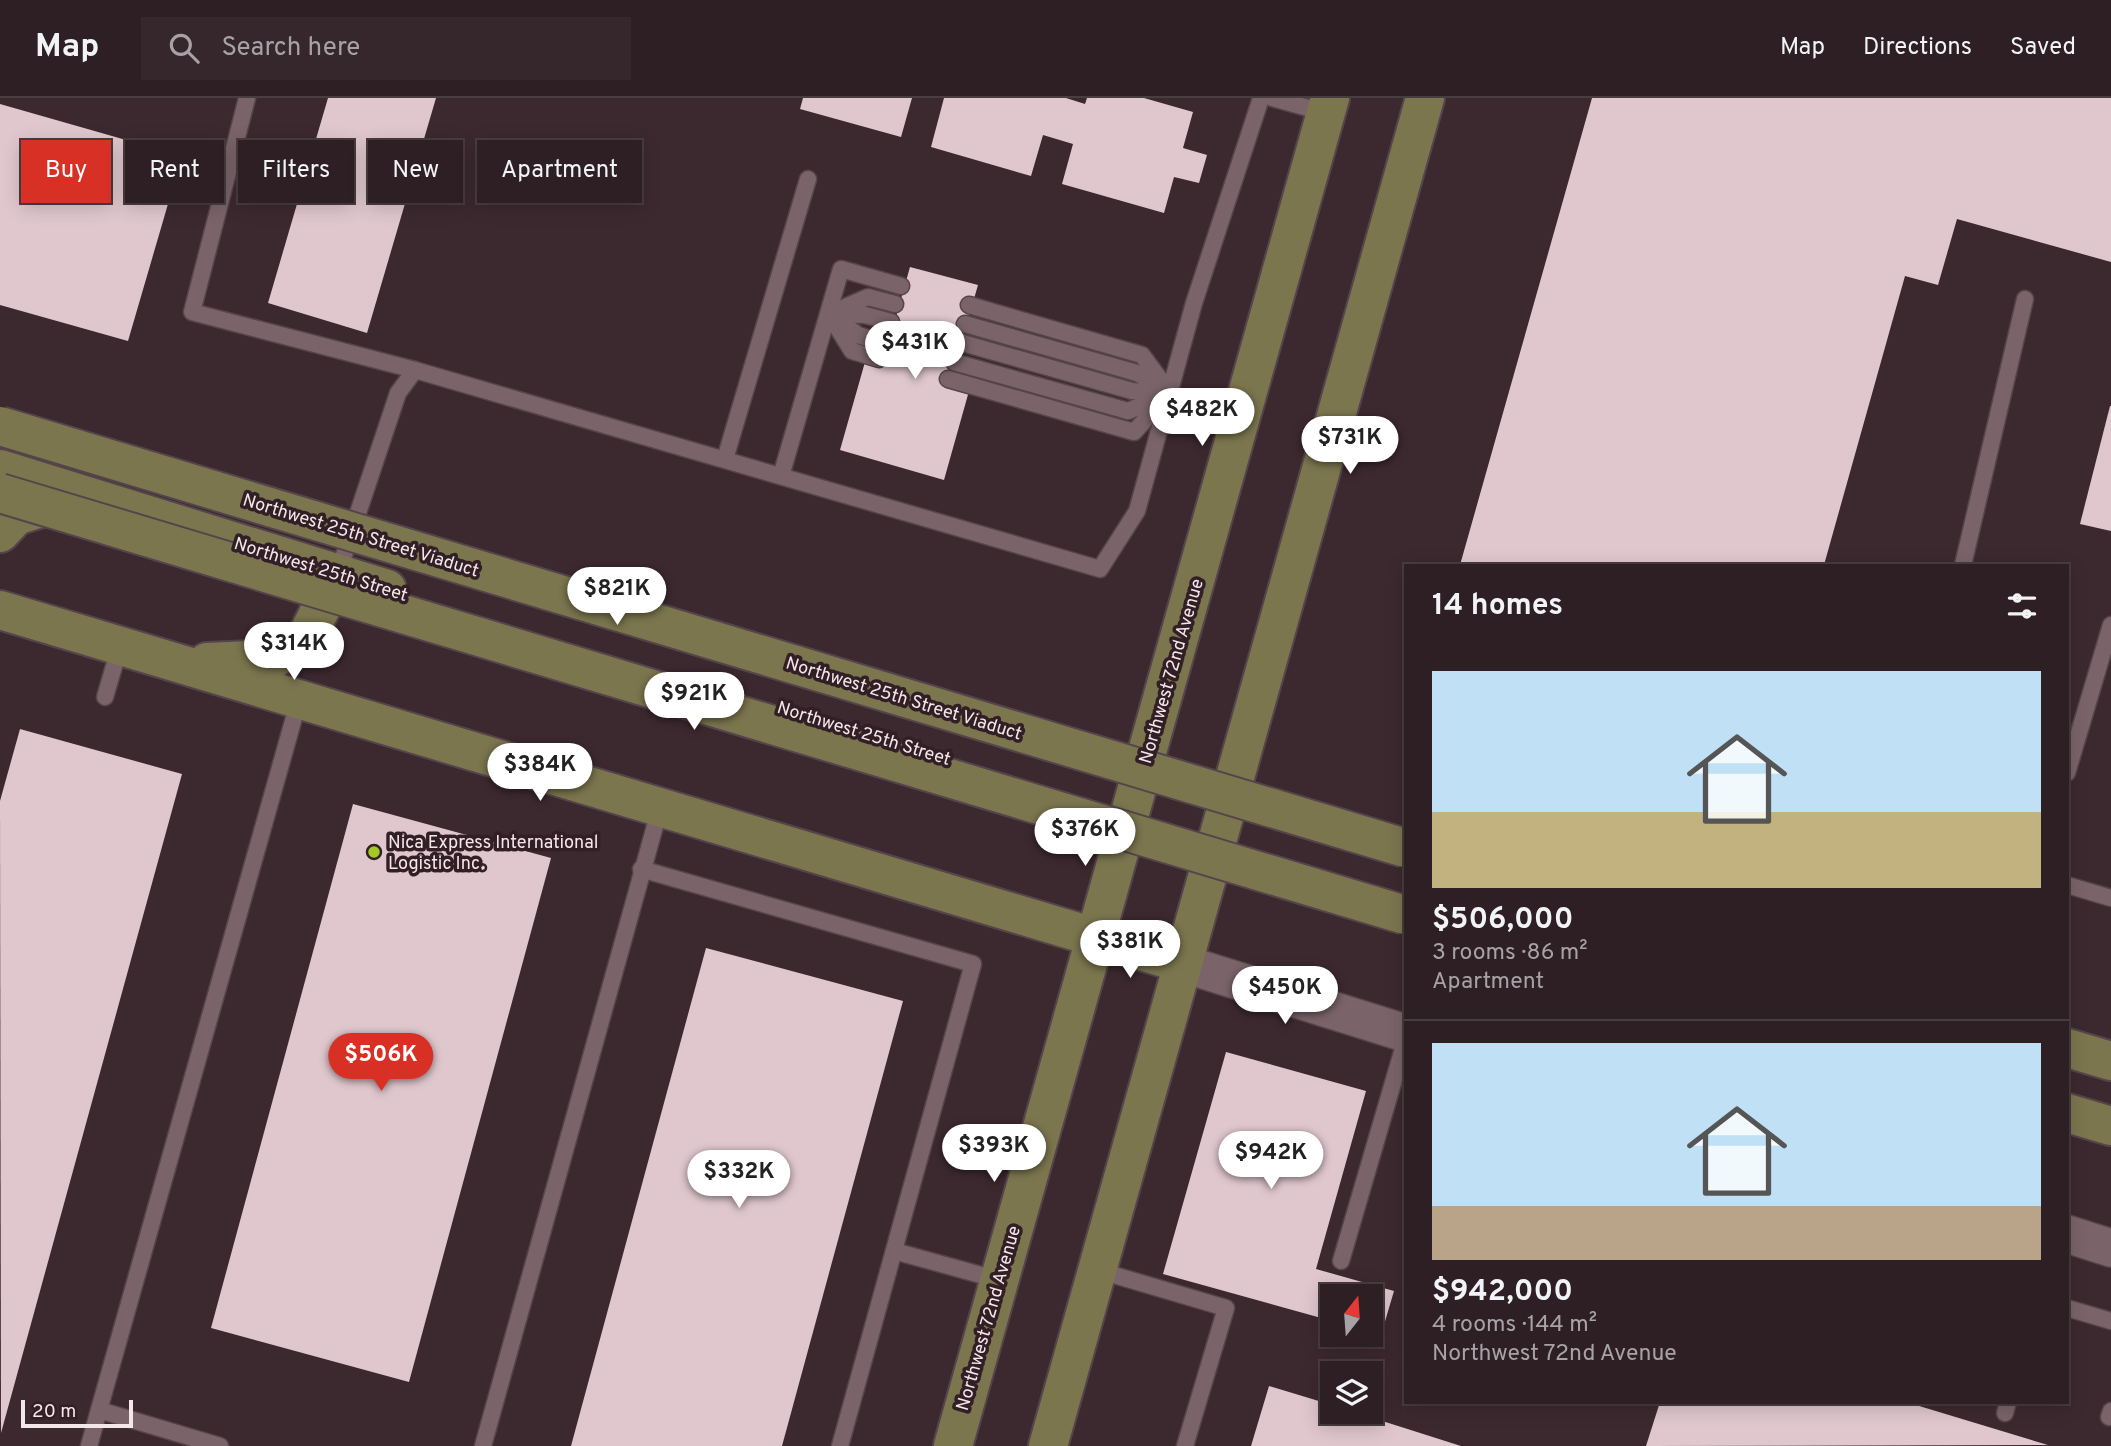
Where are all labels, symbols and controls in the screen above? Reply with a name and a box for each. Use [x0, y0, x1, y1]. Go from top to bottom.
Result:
search box [141, 17, 631, 80]
text: Map [35, 27, 99, 69]
icon: search [165, 29, 203, 67]
text: Search here [221, 32, 360, 65]
text: Map [1780, 33, 1825, 63]
text: Directions [1863, 33, 1972, 63]
text: Saved [2010, 33, 2076, 63]
chip: Buy [21, 140, 111, 203]
chip: Rent [125, 140, 224, 203]
chip: Filters [238, 140, 354, 203]
chip: New [368, 140, 463, 203]
chip: Apartment [477, 140, 642, 203]
pin: $431K [866, 322, 964, 381]
text: $431K [881, 329, 949, 358]
pin: $482K [1153, 388, 1251, 448]
text: $482K [1165, 396, 1239, 425]
pin: $731K [1301, 416, 1399, 476]
text: $731K [1317, 424, 1383, 453]
street label: Northwest 25th Street Viaduct [240, 489, 482, 581]
street label: Northwest 25th Street [232, 532, 410, 606]
pin: $821K [568, 568, 666, 627]
text: $821K [583, 575, 651, 604]
street label: Northwest 72nd Avenue [1135, 576, 1210, 767]
icon: filters [2003, 587, 2041, 625]
text: 14 homes [1432, 588, 1563, 625]
pin: $314K [245, 622, 343, 682]
text: $314K [260, 630, 328, 659]
street label: Northwest 25th Street Viaduct [783, 652, 1025, 744]
pin: $921K [645, 672, 743, 732]
text: $921K [660, 680, 728, 709]
street label: Northwest 25th Street [775, 696, 953, 770]
icon: home [1674, 716, 1800, 842]
pin: $384K [491, 744, 589, 803]
text: $384K [503, 751, 577, 780]
pin: $376K [1036, 808, 1134, 868]
text: $376K [1051, 816, 1119, 845]
place label: Nica Express International Logistic Inc. [388, 832, 598, 876]
marker: Nica Express International Logistic Inc. [366, 844, 382, 860]
text: $506,000 [1432, 902, 1573, 939]
pin: $381K [1081, 920, 1179, 980]
text: $381K [1096, 928, 1164, 957]
text: 3 rooms · 86 m² [1432, 939, 1588, 968]
pin: $450K [1236, 967, 1334, 1026]
text: Apartment [1432, 968, 1544, 997]
text: $450K [1248, 974, 1322, 1003]
pin: $506K [332, 1034, 430, 1093]
text: $506K [344, 1041, 418, 1070]
icon: home [1674, 1088, 1800, 1214]
pin: $393K [945, 1124, 1043, 1184]
text: $393K [958, 1132, 1030, 1161]
pin: $942K [1222, 1132, 1320, 1191]
text: $942K [1234, 1139, 1308, 1168]
pin: $332K [690, 1150, 788, 1210]
text: $332K [703, 1158, 775, 1187]
street label: Northwest 72nd Avenue [952, 1223, 1027, 1414]
text: $942,000 [1432, 1274, 1573, 1311]
north arrow [1320, 1284, 1382, 1348]
map controls [1320, 1284, 1383, 1424]
text: 4 rooms · 144 m² [1432, 1311, 1597, 1340]
text: Northwest 72nd Avenue [1432, 1340, 1677, 1369]
button: layers [1320, 1361, 1383, 1424]
scale bar [21, 1397, 133, 1429]
text: 20 m [32, 1400, 76, 1424]

